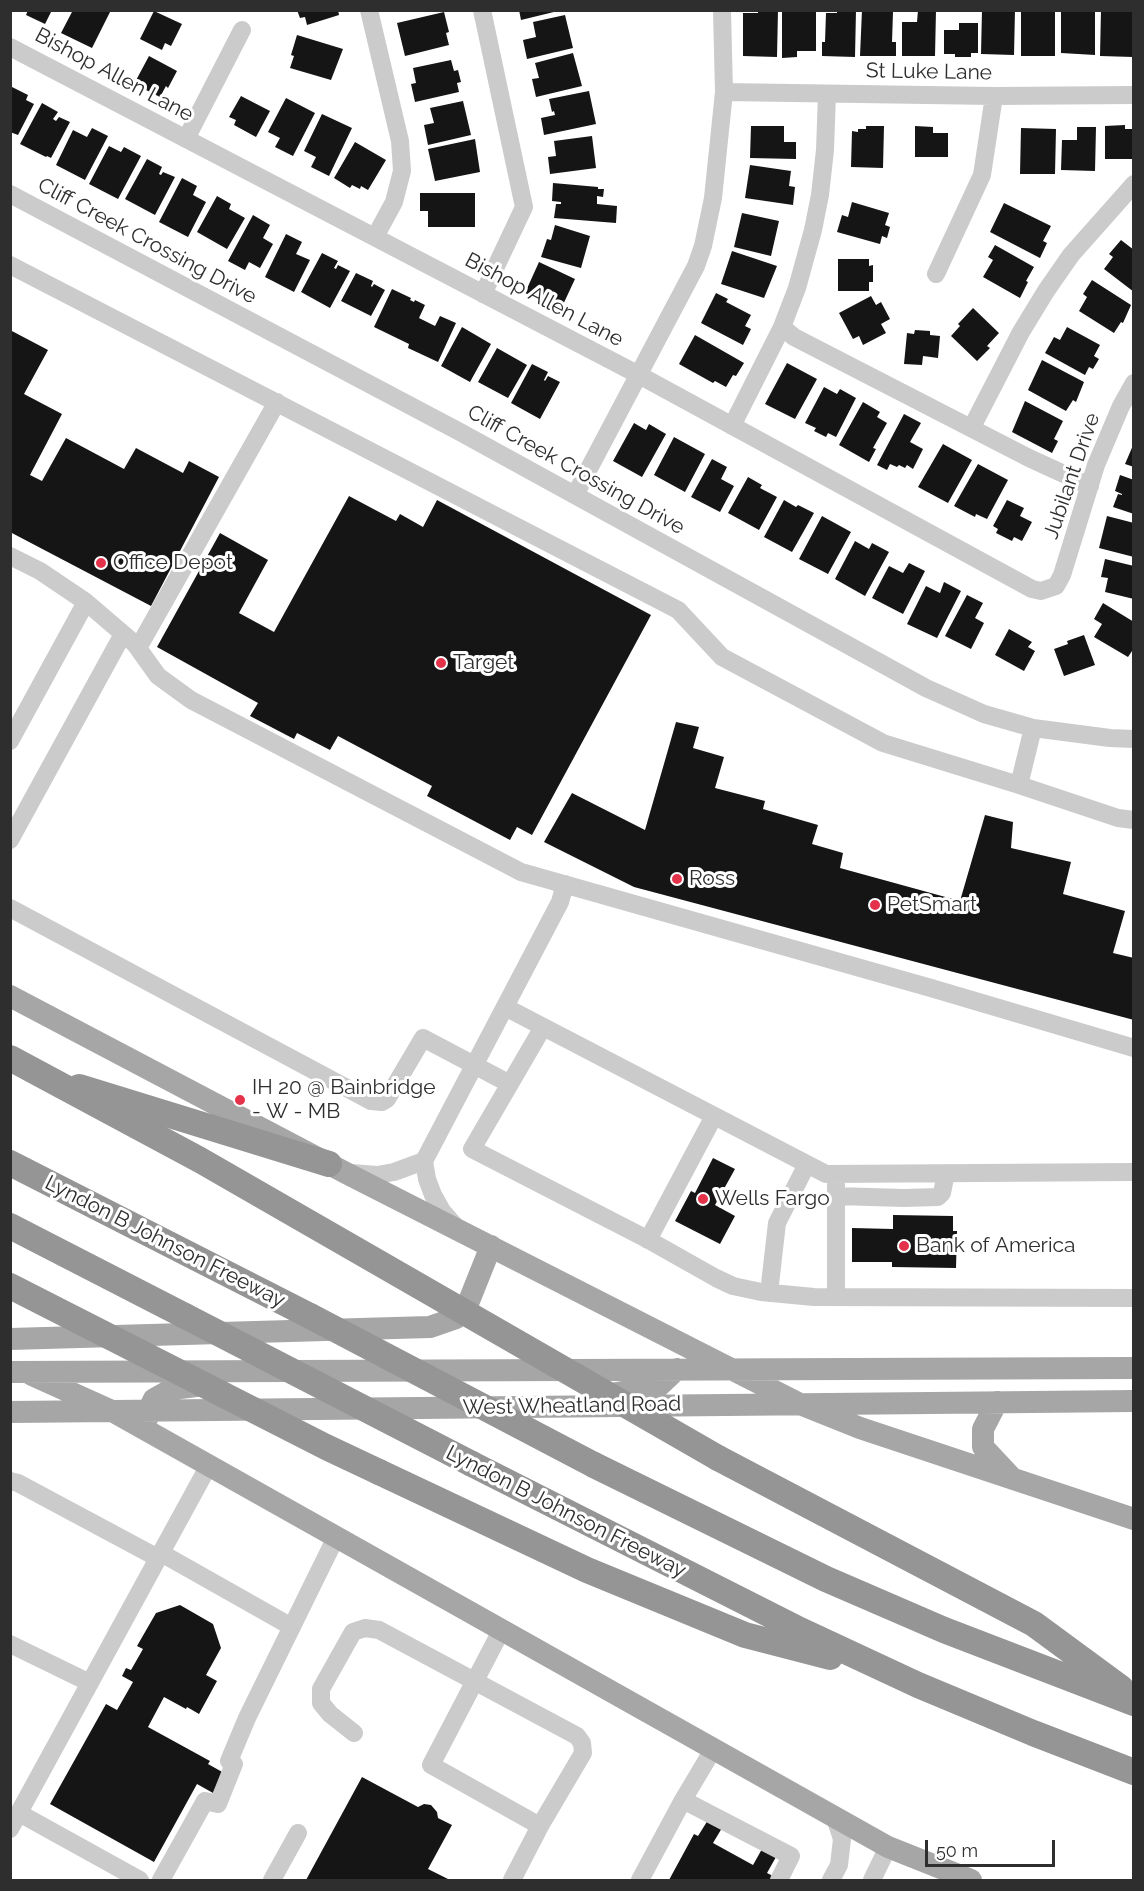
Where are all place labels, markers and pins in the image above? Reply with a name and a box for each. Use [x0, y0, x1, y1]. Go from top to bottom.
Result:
place label: Office Depot [113, 550, 233, 576]
marker: Office Depot [94, 556, 108, 570]
place label: Target [453, 650, 514, 676]
marker: Target [434, 656, 448, 670]
place label: Ross [689, 866, 735, 892]
marker: Ross [670, 872, 684, 886]
place label: PetSmart [887, 892, 977, 918]
marker: PetSmart [868, 898, 882, 912]
place label: IH 20 @ Bainbridge - W - MB [252, 1075, 436, 1125]
marker: IH 20 @ Bainbridge - W - MB [233, 1093, 247, 1107]
place label: Wells Fargo [715, 1186, 830, 1212]
marker: Wells Fargo [696, 1192, 710, 1206]
place label: Bank of America [916, 1233, 1076, 1259]
marker: Bank of America [897, 1239, 911, 1253]

